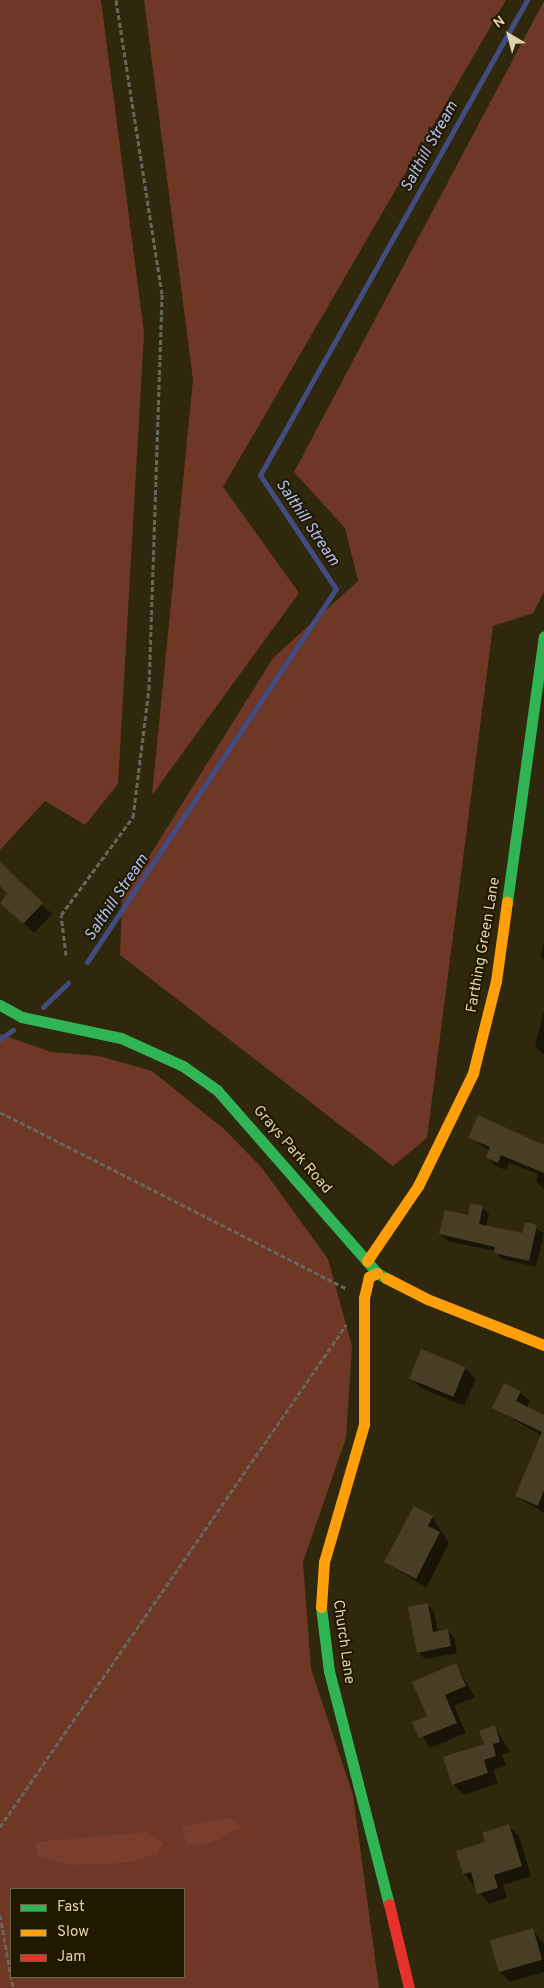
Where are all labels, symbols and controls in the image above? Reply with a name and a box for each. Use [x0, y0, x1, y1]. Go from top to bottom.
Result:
north arrow [484, 10, 534, 60]
text: N [491, 13, 509, 32]
water label: Salthill Stream [397, 98, 463, 196]
water label: Salthill Stream [271, 476, 343, 570]
water label: Salthill Stream [81, 851, 153, 945]
street label: Farthing Green Lane [463, 876, 505, 1014]
street label: Grays Park Road [249, 1102, 335, 1198]
street label: Church Lane [328, 1599, 358, 1685]
legend [10, 1888, 185, 1978]
text: Fast [57, 1898, 85, 1917]
text: Slow [57, 1923, 89, 1942]
text: Jam [57, 1948, 86, 1967]

